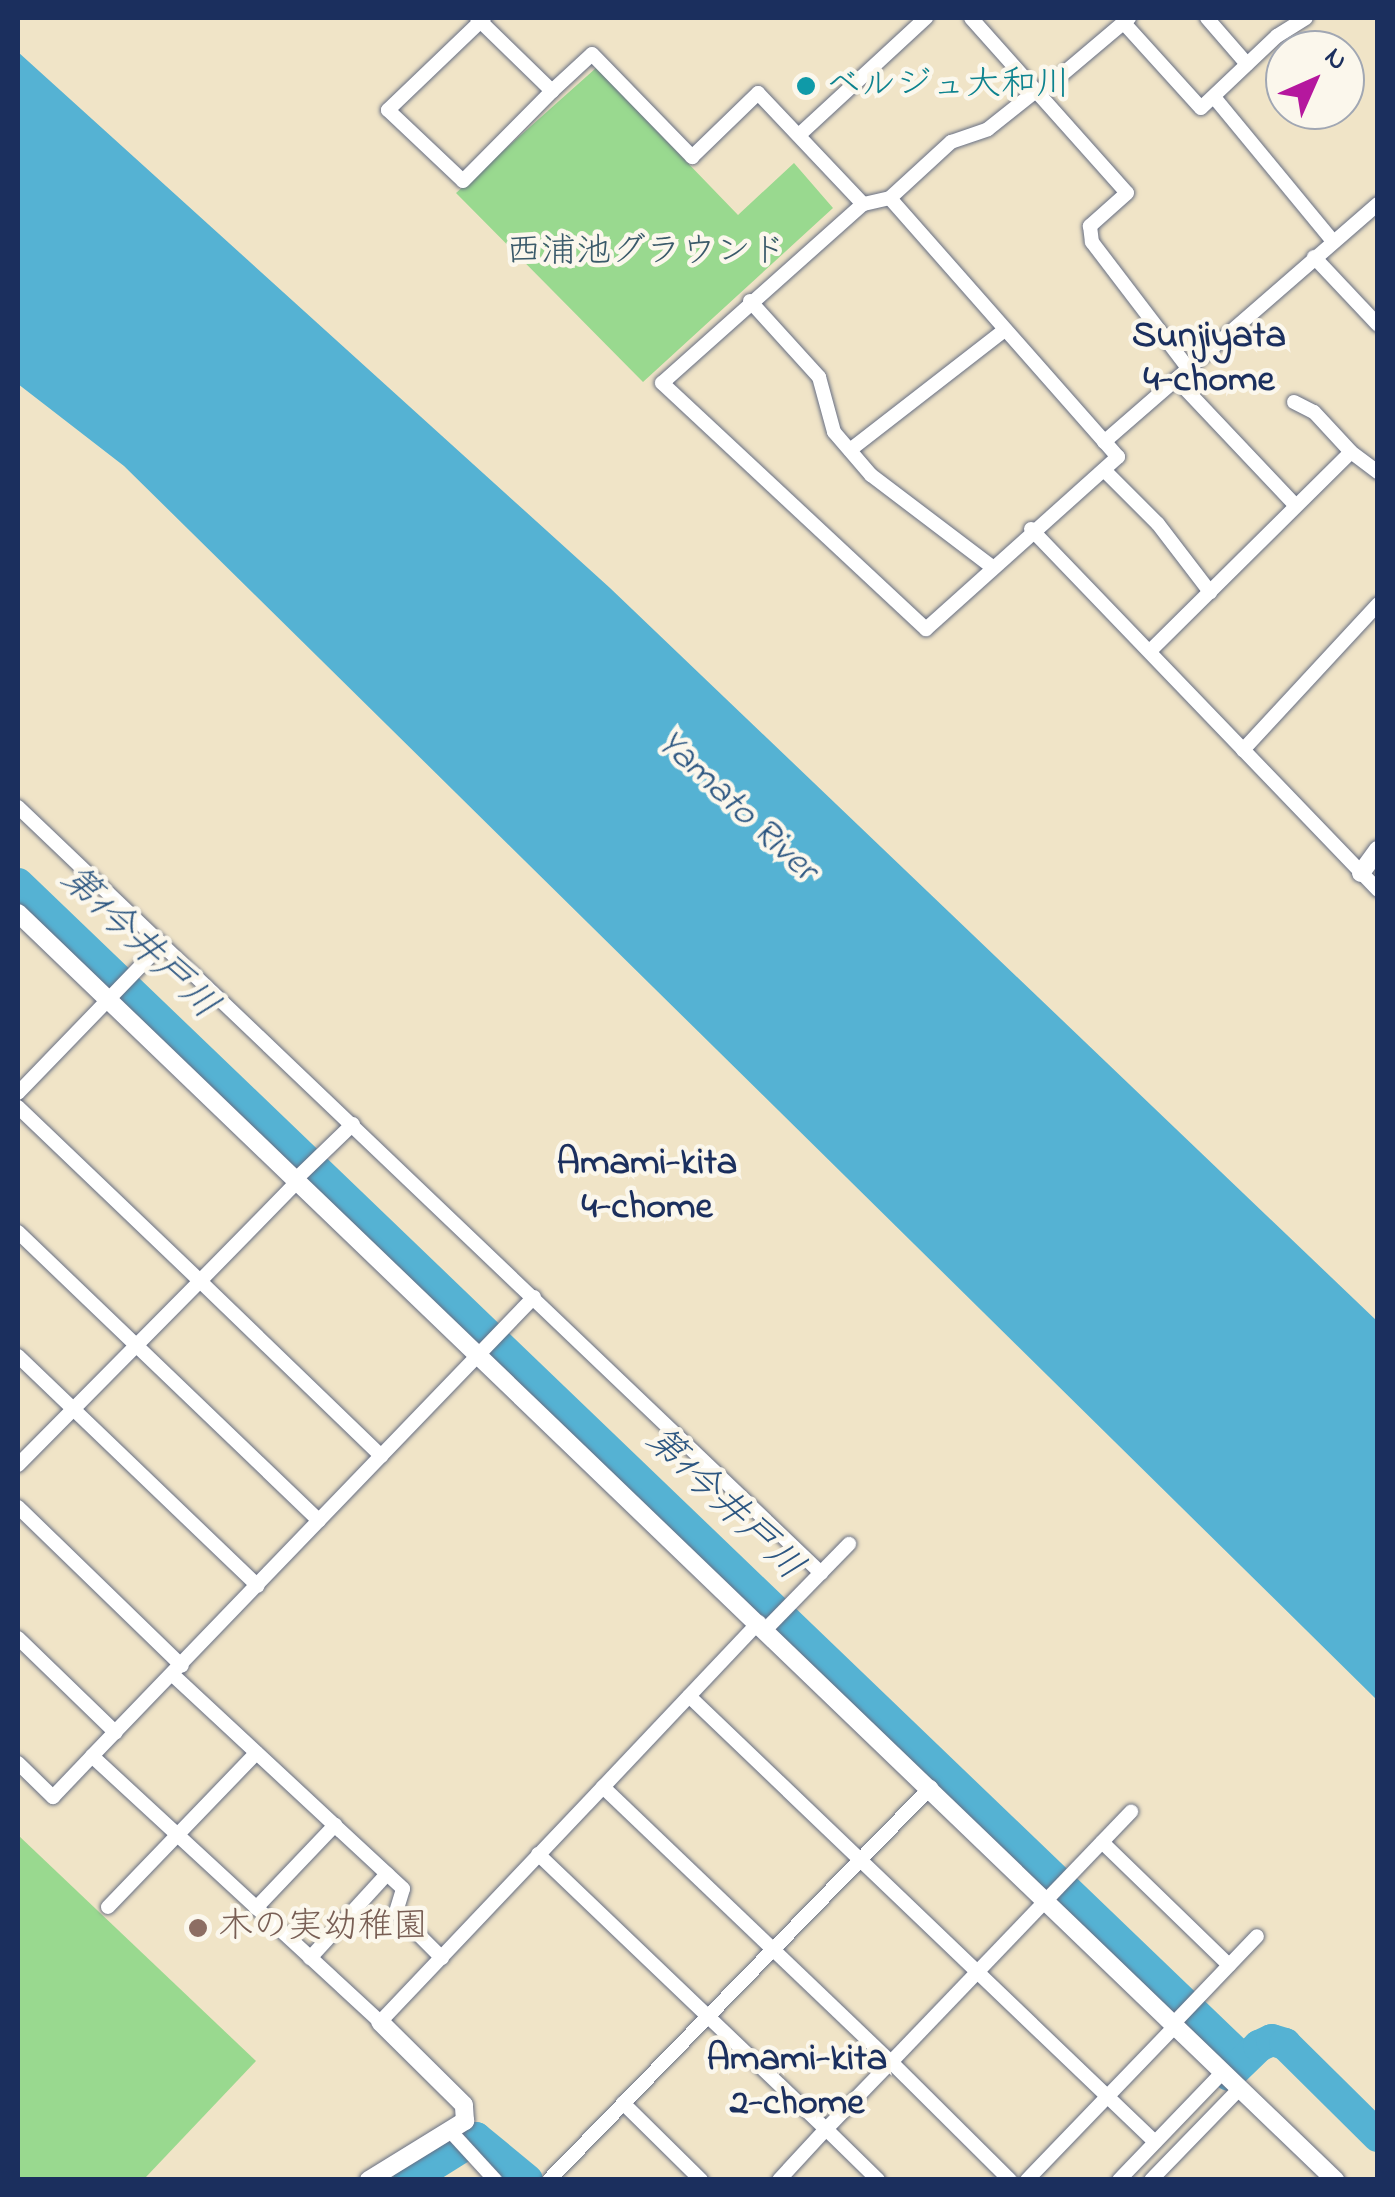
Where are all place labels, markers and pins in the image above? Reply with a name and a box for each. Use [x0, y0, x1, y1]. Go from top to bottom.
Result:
place label: ベルジュ大和川 [826, 65, 1071, 107]
marker: ベルジュ大和川 [795, 75, 817, 97]
place label: 木の実幼稚園 [218, 1907, 428, 1949]
marker: 木の実幼稚園 [187, 1917, 209, 1939]

